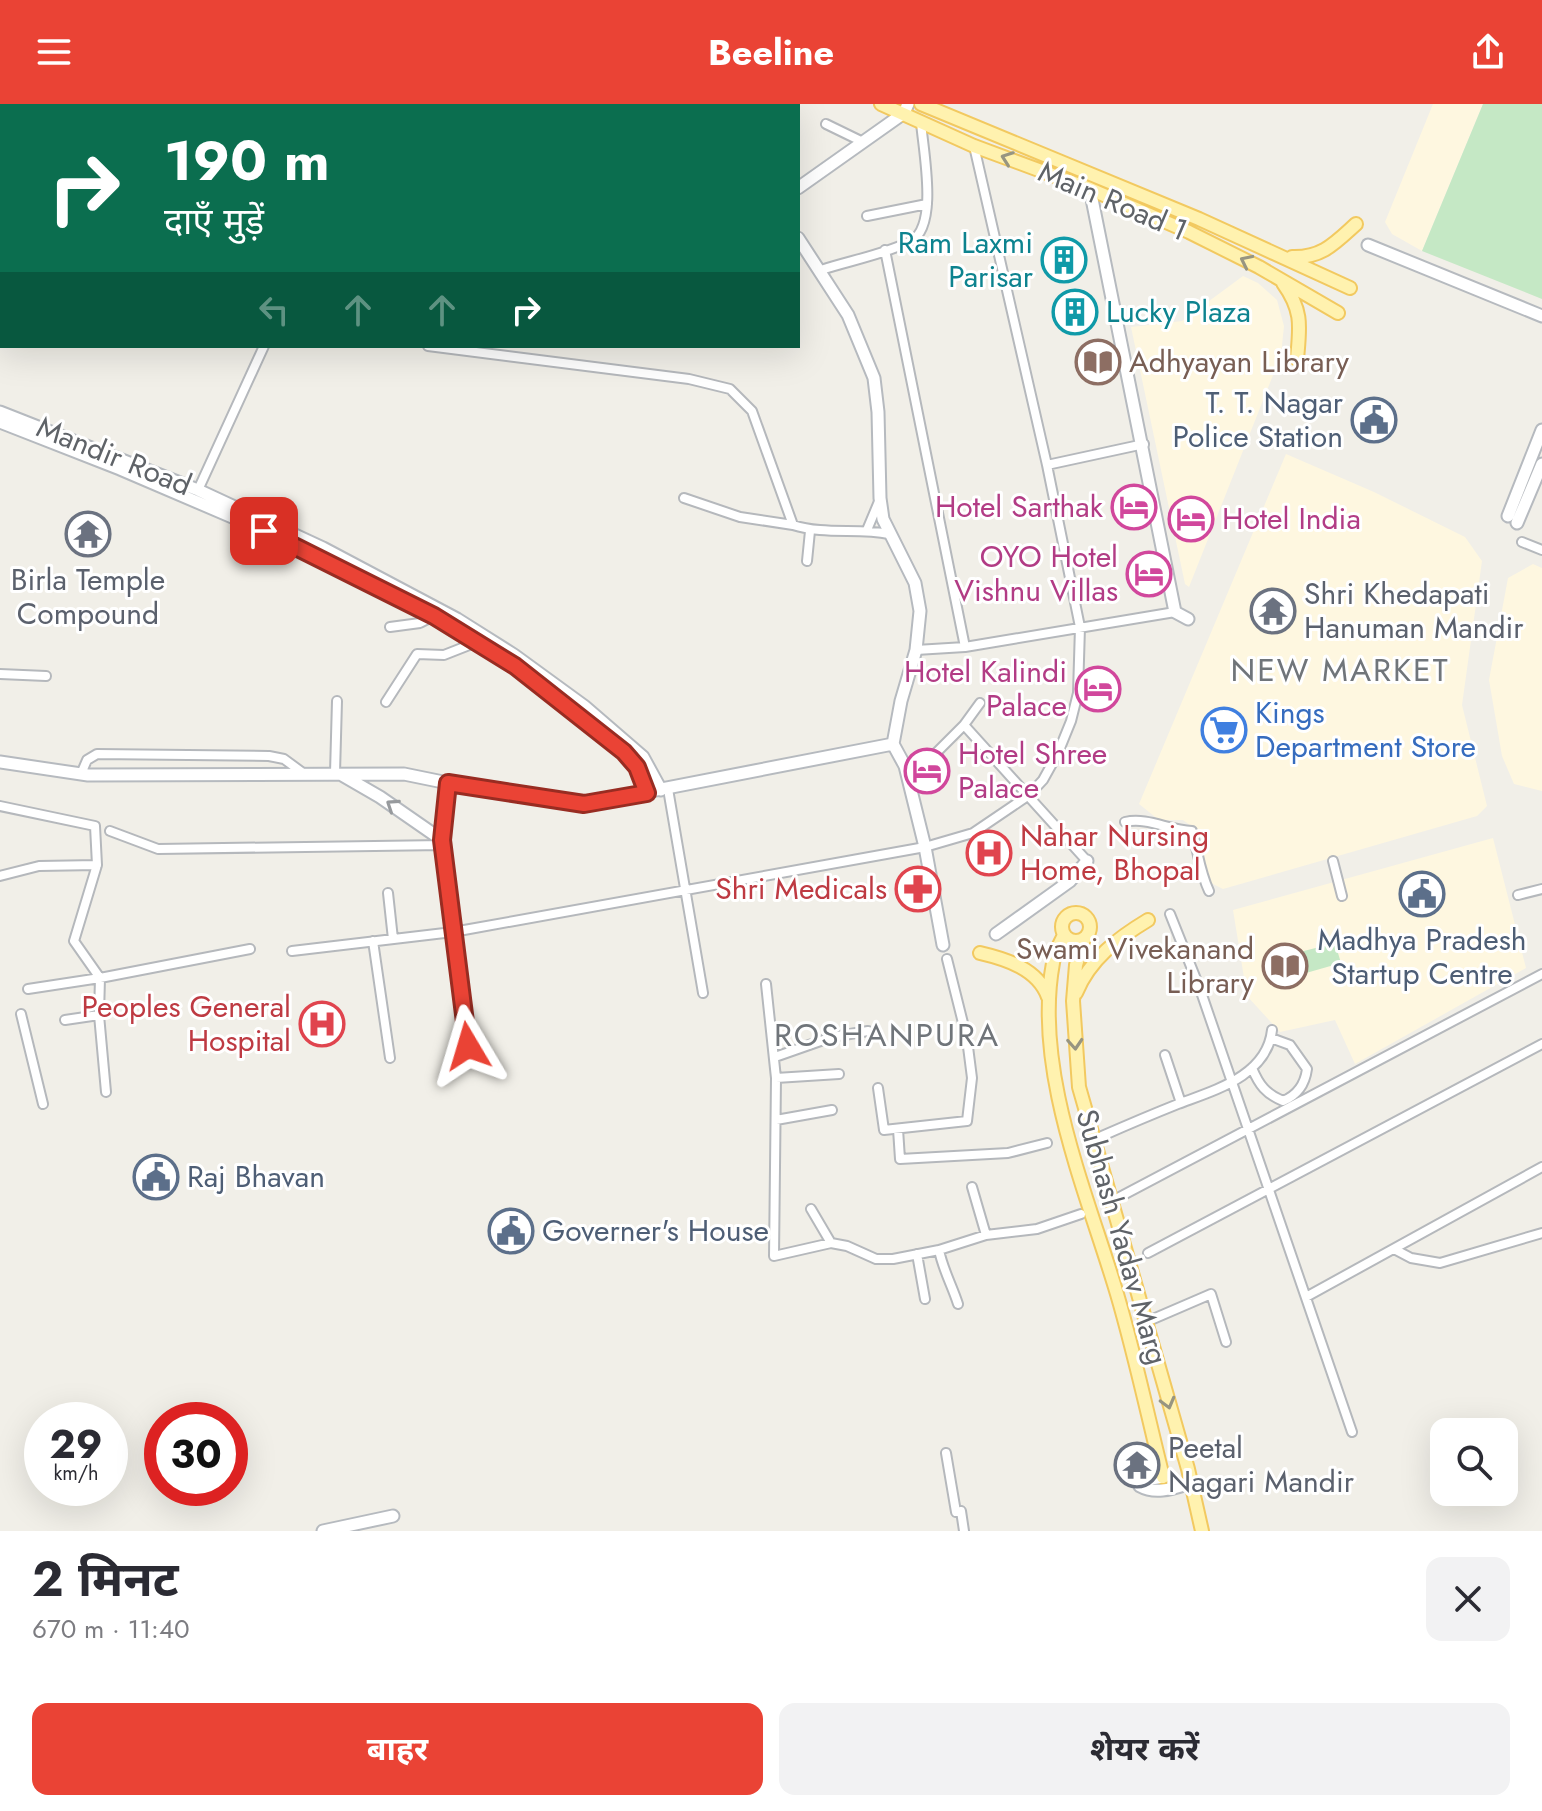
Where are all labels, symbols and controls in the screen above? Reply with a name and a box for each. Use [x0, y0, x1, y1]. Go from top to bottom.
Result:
text: Beeline [708, 26, 834, 78]
icon: menu [32, 30, 76, 74]
icon: share [1466, 30, 1510, 74]
text: 190 m [164, 120, 330, 201]
icon: right [32, 136, 136, 240]
street label: Main Road 1 [1032, 150, 1195, 251]
one-way arrow [1001, 151, 1015, 168]
text: दाएँ मुड़ें [164, 195, 264, 247]
place label: Ram Laxmi Parisar [898, 221, 1034, 298]
building icon: Ram Laxmi Parisar [1040, 236, 1088, 284]
one-way arrow [1240, 254, 1254, 270]
icon: left [252, 288, 296, 332]
icon: ahead [336, 288, 380, 332]
icon: ahead [420, 288, 464, 332]
icon: right [504, 288, 548, 332]
building icon: Lucky Plaza [1051, 288, 1099, 336]
place label: Lucky Plaza [1106, 290, 1251, 333]
library icon: Adhyayan Library [1074, 338, 1122, 386]
place label: Adhyayan Library [1129, 340, 1350, 383]
place label: T. T. Nagar Police Station [1172, 381, 1344, 458]
public building icon: T. T. Nagar Police Station [1350, 396, 1398, 444]
street label: Mandir Road [30, 405, 198, 506]
hotel icon: Hotel Sarthak [1110, 483, 1158, 531]
place label: Hotel Sarthak [935, 485, 1104, 528]
hotel icon: Hotel India [1167, 495, 1215, 543]
pin [230, 497, 298, 565]
place label: Hotel India [1222, 497, 1361, 540]
icon: arrive [242, 509, 286, 553]
temple icon: Birla Temple Compound [64, 510, 112, 558]
place label: OYO Hotel Vishnu Villas [954, 535, 1118, 612]
hotel icon: OYO Hotel Vishnu Villas [1125, 550, 1173, 598]
place label: Birla Temple Compound [11, 558, 165, 635]
place label: Shri Khedapati Hanuman Mandir [1304, 572, 1524, 649]
temple icon: Shri Khedapati Hanuman Mandir [1249, 587, 1297, 635]
district label: NEW MARKET [1230, 647, 1450, 693]
place label: Hotel Kalindi Palace [904, 650, 1067, 727]
hotel icon: Hotel Kalindi Palace [1074, 665, 1122, 713]
place label: Kings Department Store [1255, 691, 1476, 768]
supermarket icon: Kings Department Store [1200, 706, 1248, 754]
place label: Hotel Shree Palace [958, 732, 1107, 809]
hotel icon: Hotel Shree Palace [903, 747, 951, 795]
one-way arrow [386, 800, 400, 815]
place label: Nahar Nursing Home, Bhopal [1020, 814, 1209, 891]
hospital icon: Nahar Nursing Home, Bhopal [965, 829, 1013, 877]
pharmacy icon: Shri Medicals [894, 865, 942, 913]
place label: Shri Medicals [715, 867, 887, 910]
public building icon: Madhya Pradesh Startup Centre [1398, 870, 1446, 918]
place label: Madhya Pradesh Startup Centre [1317, 918, 1527, 995]
place label: Swami Vivekanand Library [1016, 927, 1255, 1004]
library icon: Swami Vivekanand Library [1261, 942, 1309, 990]
place label: Peoples General Hospital [82, 985, 291, 1062]
hospital icon: Peoples General Hospital [298, 1000, 346, 1048]
position arrow [426, 1004, 510, 1088]
district label: ROSHANPURA [774, 1012, 1000, 1058]
one-way arrow [1066, 1038, 1083, 1051]
street label: Subhash Yadav Marg [1065, 1104, 1180, 1370]
public building icon: Raj Bhavan [132, 1153, 180, 1201]
place label: Raj Bhavan [187, 1155, 325, 1198]
public building icon: Governer's House [487, 1207, 535, 1255]
place label: Governer's House [542, 1209, 769, 1252]
one-way arrow [1159, 1396, 1176, 1410]
speed limit sign: 30 [144, 1402, 248, 1506]
text: 29 [50, 1415, 103, 1473]
map controls [1430, 1418, 1518, 1506]
button: search [1430, 1418, 1518, 1506]
place label: Peetal Nagari Mandir [1168, 1426, 1355, 1503]
temple icon: Peetal Nagari Mandir [1113, 1441, 1161, 1489]
text: km/h [53, 1459, 99, 1488]
text: 2 मिनट [32, 1545, 179, 1614]
button: close [1426, 1557, 1510, 1641]
text: 670 m · 11:40 [32, 1610, 190, 1648]
button: बाहर [32, 1703, 763, 1795]
button: शेयर करें [779, 1703, 1510, 1795]

